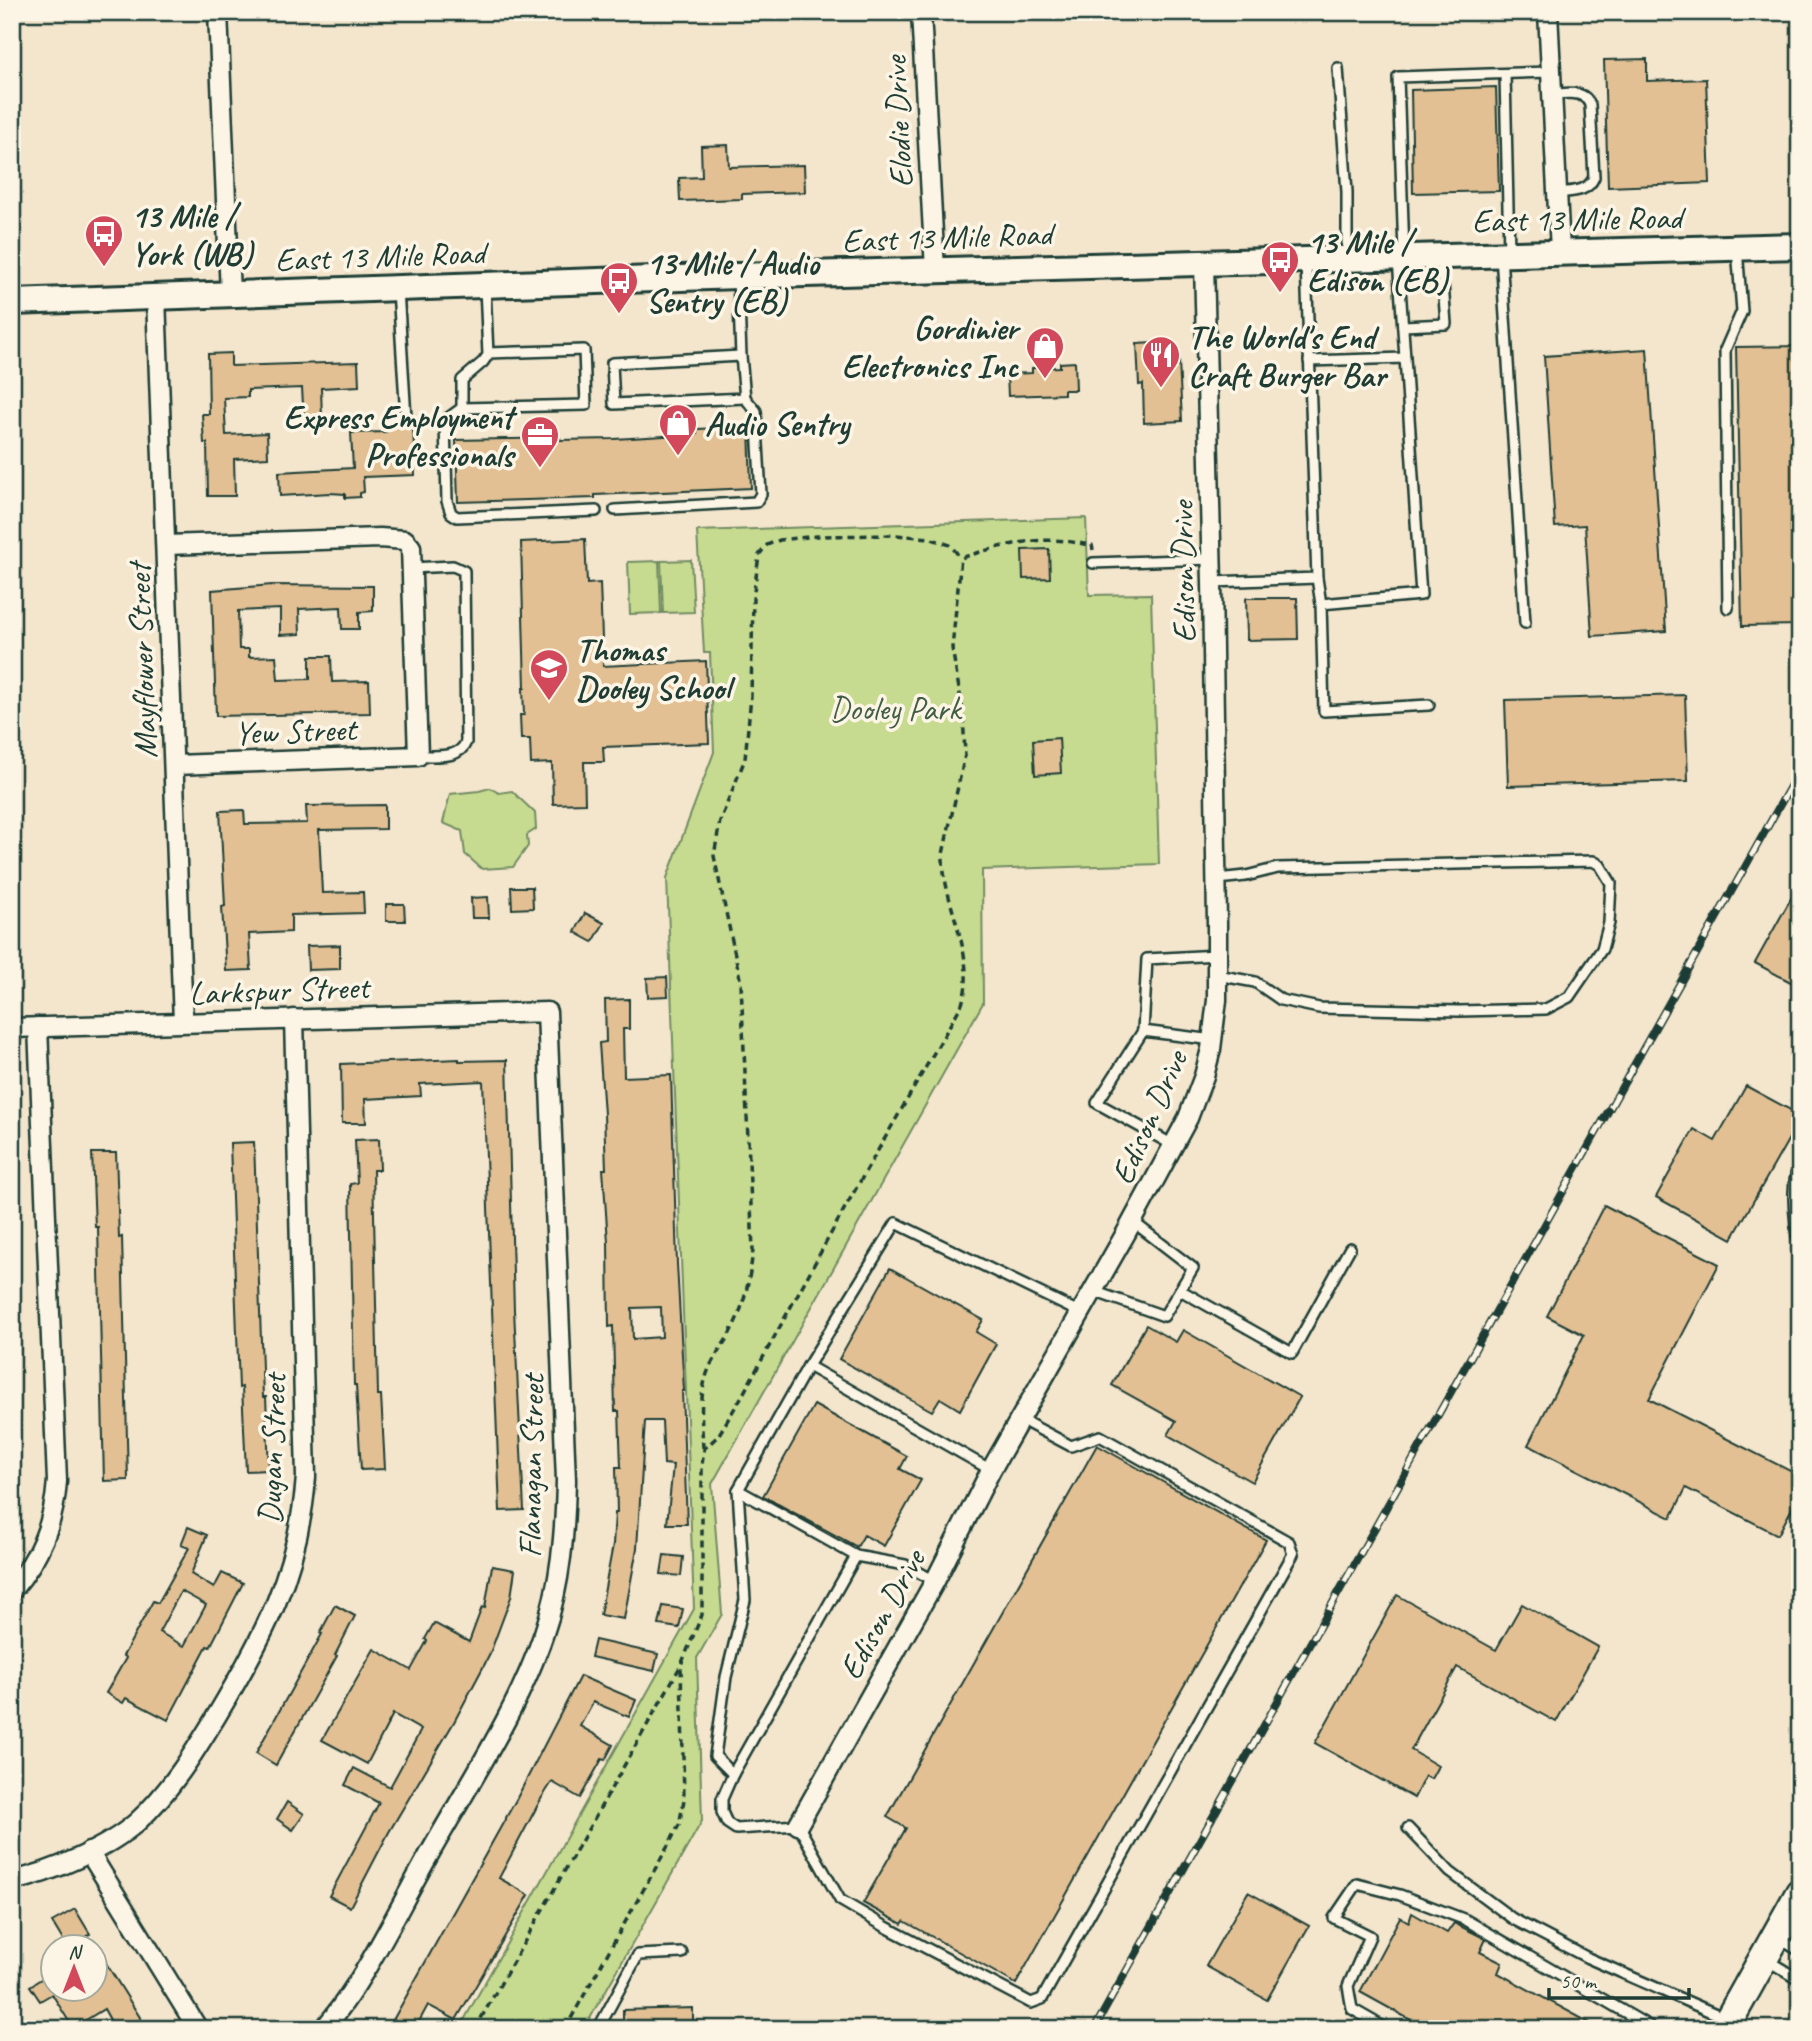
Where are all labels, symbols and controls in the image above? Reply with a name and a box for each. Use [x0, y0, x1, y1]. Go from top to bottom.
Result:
street label: Elodie Drive [873, 53, 922, 189]
place label: 13 Mile / York (WB) [131, 195, 255, 275]
street label: East 13 Mile Road [1472, 196, 1687, 242]
street label: East 13 Mile Road [841, 212, 1058, 262]
bus stop icon: 13 Mile / York (WB) [83, 213, 125, 268]
place label: 13 Mile / Edison (EB) [1307, 221, 1450, 301]
street label: East 13 Mile Road [274, 231, 491, 281]
bus stop icon: 13 Mile / Edison (EB) [1259, 239, 1301, 294]
place label: 13 Mile / Audio Sentry (EB) [646, 242, 821, 322]
bus stop icon: 13 Mile / Audio Sentry (EB) [598, 260, 640, 315]
place label: Gordinier Electronics Inc [842, 307, 1022, 387]
place label: The World's End Craft Burger Bar [1188, 316, 1389, 396]
shop icon: Gordinier Electronics Inc [1024, 325, 1066, 380]
restaurant icon: The World's End Craft Burger Bar [1140, 334, 1182, 389]
place label: Express Employment Professionals [283, 396, 518, 476]
shop icon: Audio Sentry [657, 402, 699, 457]
place label: Audio Sentry [705, 403, 852, 445]
office icon: Express Employment Professionals [519, 414, 561, 469]
street label: Edison Drive [1161, 499, 1205, 643]
street label: Mayflower Street [117, 559, 166, 759]
place label: Thomas Dooley School [576, 629, 736, 709]
school or university icon: Thomas Dooley School [528, 647, 570, 702]
park label: Dooley Park [830, 688, 963, 730]
street label: Yew Street [234, 708, 360, 754]
street label: Larkspur Street [189, 966, 372, 1014]
street label: Edison Drive [1101, 1042, 1198, 1191]
street label: Dugan Street [248, 1370, 296, 1525]
street label: Flanagan Street [508, 1371, 554, 1558]
street label: Edison Drive [829, 1540, 936, 1687]
north arrow [38, 1932, 108, 2002]
text: N [68, 1940, 83, 1964]
scale bar [1549, 1957, 1689, 2001]
text: 50 m [1560, 1968, 1598, 1994]

